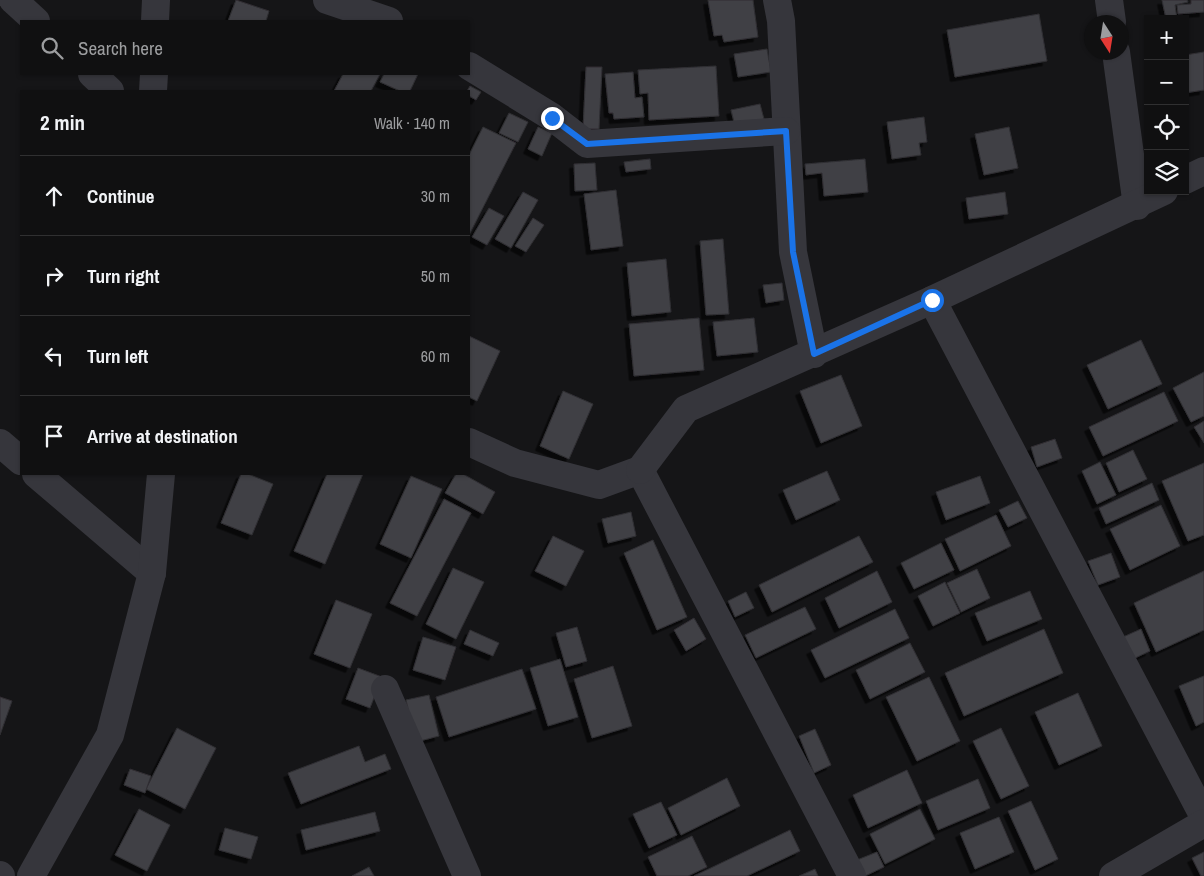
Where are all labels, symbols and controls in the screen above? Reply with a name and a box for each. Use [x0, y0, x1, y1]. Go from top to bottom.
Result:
north arrow [1084, 15, 1129, 60]
map controls [1144, 15, 1189, 195]
button: + [1144, 15, 1189, 60]
search box [20, 20, 470, 75]
icon: search [38, 34, 66, 62]
text: Search here [78, 35, 163, 61]
button: − [1144, 60, 1189, 105]
button: locate [1144, 105, 1189, 150]
route end [541, 107, 564, 130]
text: 2 min [40, 108, 85, 137]
text: Walk · 140 m [374, 112, 450, 134]
button: layers [1144, 150, 1189, 195]
icon: ahead [40, 182, 68, 210]
text: Continue [87, 183, 155, 209]
text: 30 m [421, 185, 450, 207]
icon: right [40, 262, 68, 290]
text: Turn right [87, 263, 159, 289]
text: 50 m [421, 265, 450, 287]
route start [921, 289, 944, 312]
icon: left [40, 342, 68, 370]
text: Turn left [87, 343, 148, 369]
text: 60 m [421, 345, 450, 367]
icon: arrive [40, 422, 68, 450]
text: Arrive at destination [87, 423, 238, 449]

